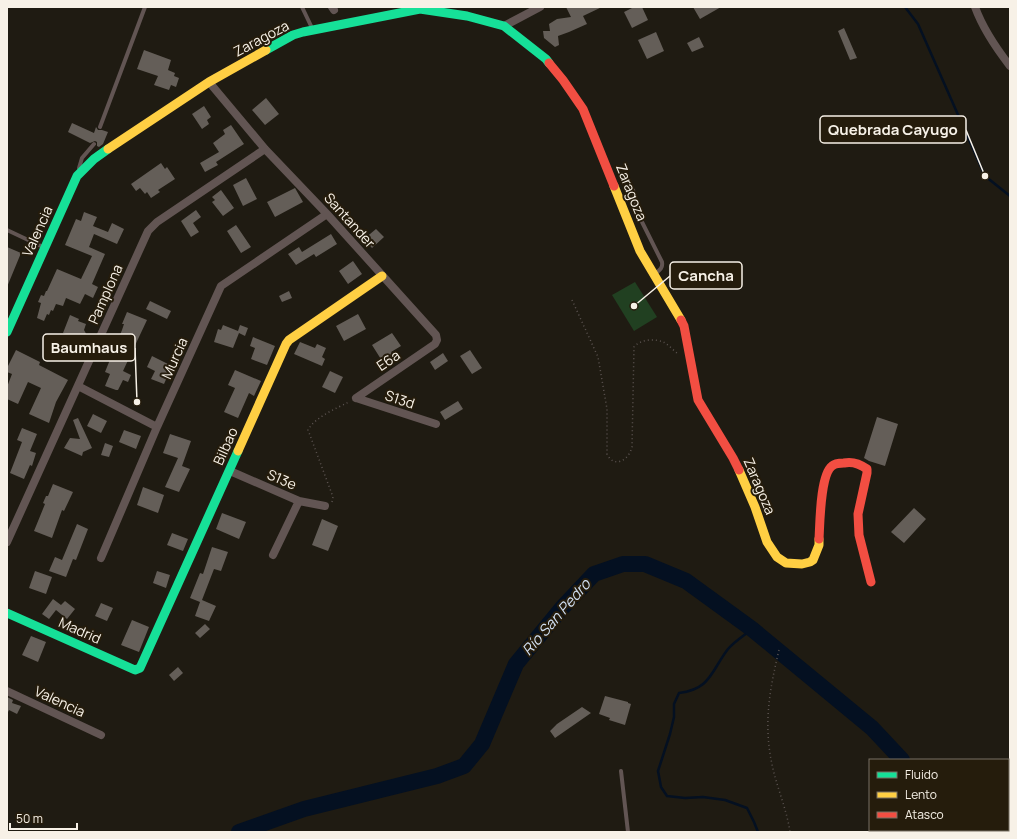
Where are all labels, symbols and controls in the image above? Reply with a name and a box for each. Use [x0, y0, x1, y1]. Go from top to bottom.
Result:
street label: Zaragoza [230, 16, 292, 60]
callout: Quebrada Cayugo [820, 116, 966, 143]
text: Quebrada Cayugo [828, 119, 958, 140]
street label: Zaragoza [612, 161, 652, 223]
street label: Santander [320, 188, 380, 252]
street label: Valencia [17, 203, 57, 259]
street label: Pamplona [83, 261, 127, 327]
callout: Cancha [670, 262, 742, 289]
text: Cancha [678, 265, 734, 286]
callout: Baumhaus [43, 334, 135, 361]
street label: Murcia [156, 334, 192, 382]
text: Baumhaus [51, 337, 127, 358]
street label: E6a [373, 345, 403, 375]
street label: S13d [383, 385, 417, 413]
street label: Bilbao [208, 424, 242, 468]
street label: Zaragoza [740, 455, 780, 517]
street label: S13e [264, 464, 300, 494]
water label: Río San Pedro [517, 573, 596, 660]
street label: Madrid [56, 612, 104, 648]
street label: Valencia [32, 681, 88, 721]
legend [869, 759, 1009, 831]
text: Fluido [905, 766, 938, 783]
text: Lento [905, 786, 937, 803]
scale bar [10, 805, 77, 831]
text: Atasco [905, 806, 944, 823]
text: 50 m [16, 810, 43, 827]

